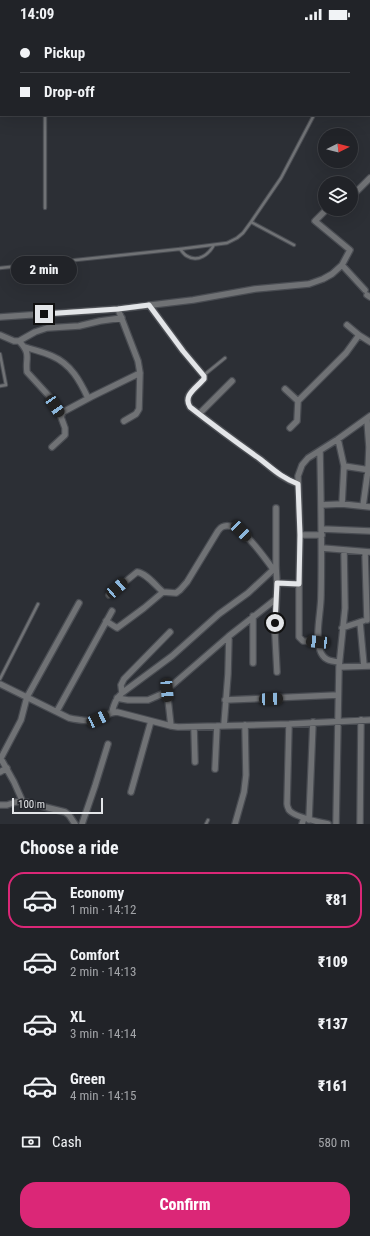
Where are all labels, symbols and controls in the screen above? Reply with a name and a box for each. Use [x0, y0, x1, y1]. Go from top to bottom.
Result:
text: 14:09 [20, 5, 54, 23]
text: Pickup [44, 44, 85, 62]
text: Drop-off [44, 83, 95, 101]
north arrow [318, 128, 358, 168]
map controls [318, 128, 358, 216]
button: layers [318, 176, 358, 216]
callout: 2 min [11, 256, 77, 284]
text: 2 min [30, 262, 58, 277]
route end [35, 305, 53, 323]
car [43, 393, 67, 419]
car [228, 518, 254, 544]
car [104, 576, 130, 600]
route start [266, 614, 284, 632]
car [305, 635, 331, 649]
car [160, 678, 174, 702]
car [259, 693, 283, 705]
car [85, 708, 111, 730]
scale bar [12, 796, 103, 815]
text: 100 m [18, 798, 45, 811]
text: Choose a ride [20, 837, 119, 858]
icon: car [22, 882, 58, 918]
text: Economy [70, 884, 124, 902]
text: ₹81 [326, 891, 348, 909]
text: 1 min · 14:12 [70, 902, 136, 917]
icon: car [22, 944, 58, 980]
text: Comfort [70, 946, 119, 964]
text: ₹109 [318, 953, 348, 971]
text: 2 min · 14:13 [70, 964, 136, 979]
icon: car [22, 1006, 58, 1042]
text: XL [70, 1008, 86, 1026]
text: ₹137 [318, 1015, 348, 1033]
text: 3 min · 14:14 [70, 1026, 136, 1041]
icon: car [22, 1068, 58, 1104]
text: Green [70, 1070, 105, 1088]
text: ₹161 [318, 1077, 348, 1095]
text: 4 min · 14:15 [70, 1088, 136, 1103]
icon: cash [20, 1131, 42, 1153]
text: Cash [52, 1133, 82, 1151]
text: 580 m [318, 1135, 350, 1150]
button: Confirm [20, 1182, 350, 1228]

